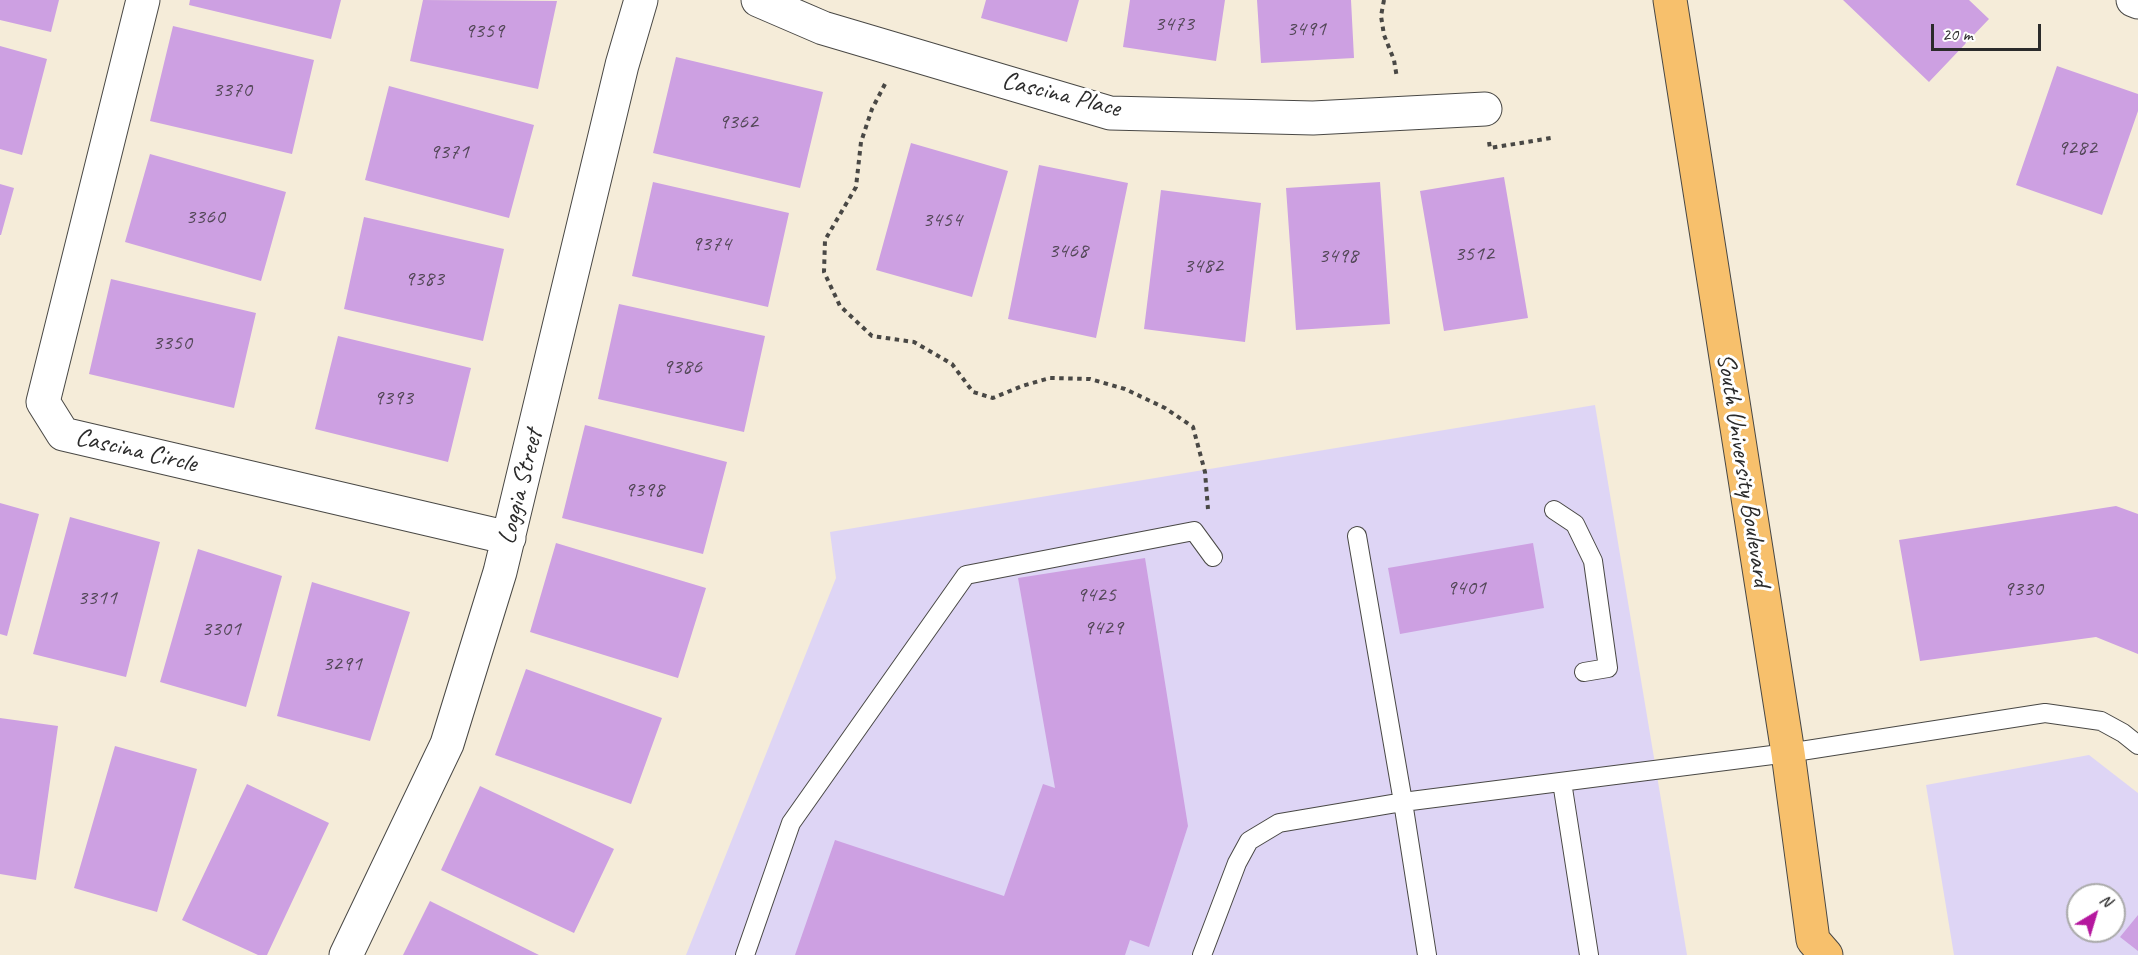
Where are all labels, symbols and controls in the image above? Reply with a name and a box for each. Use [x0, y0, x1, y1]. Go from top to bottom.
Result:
house number: 3473 [1154, 11, 1194, 37]
scale bar [1934, 12, 2044, 50]
house number: 3491 [1286, 16, 1326, 42]
house number: 9359 [464, 18, 504, 44]
text: 20 m [1942, 23, 1973, 45]
street label: Cascina Place [999, 65, 1123, 125]
house number: 3370 [212, 77, 252, 103]
house number: 9362 [718, 109, 758, 135]
house number: 9282 [2057, 135, 2097, 161]
house number: 9371 [429, 139, 469, 165]
house number: 3360 [185, 204, 225, 230]
house number: 3454 [922, 207, 962, 233]
house number: 9374 [691, 231, 731, 257]
house number: 3468 [1048, 238, 1088, 264]
house number: 3512 [1454, 241, 1494, 267]
house number: 3498 [1318, 243, 1358, 269]
house number: 3482 [1183, 253, 1223, 279]
house number: 9383 [404, 266, 444, 292]
house number: 3350 [152, 330, 192, 356]
street label: South University Boulevard [1709, 351, 1777, 589]
house number: 9386 [662, 354, 702, 380]
house number: 9393 [373, 385, 413, 411]
street label: Cascina Circle [72, 422, 200, 480]
street label: Loggia Street [492, 426, 550, 548]
house number: 9398 [624, 477, 664, 503]
house number: 9401 [1446, 575, 1486, 601]
house number: 9330 [2003, 576, 2043, 602]
house number: 9425 [1076, 582, 1116, 608]
house number: 3311 [77, 585, 117, 611]
house number: 9429 [1083, 615, 1123, 641]
house number: 3301 [201, 616, 241, 642]
house number: 3291 [322, 651, 362, 677]
north arrow [2066, 883, 2126, 943]
text: N [2096, 889, 2116, 911]

